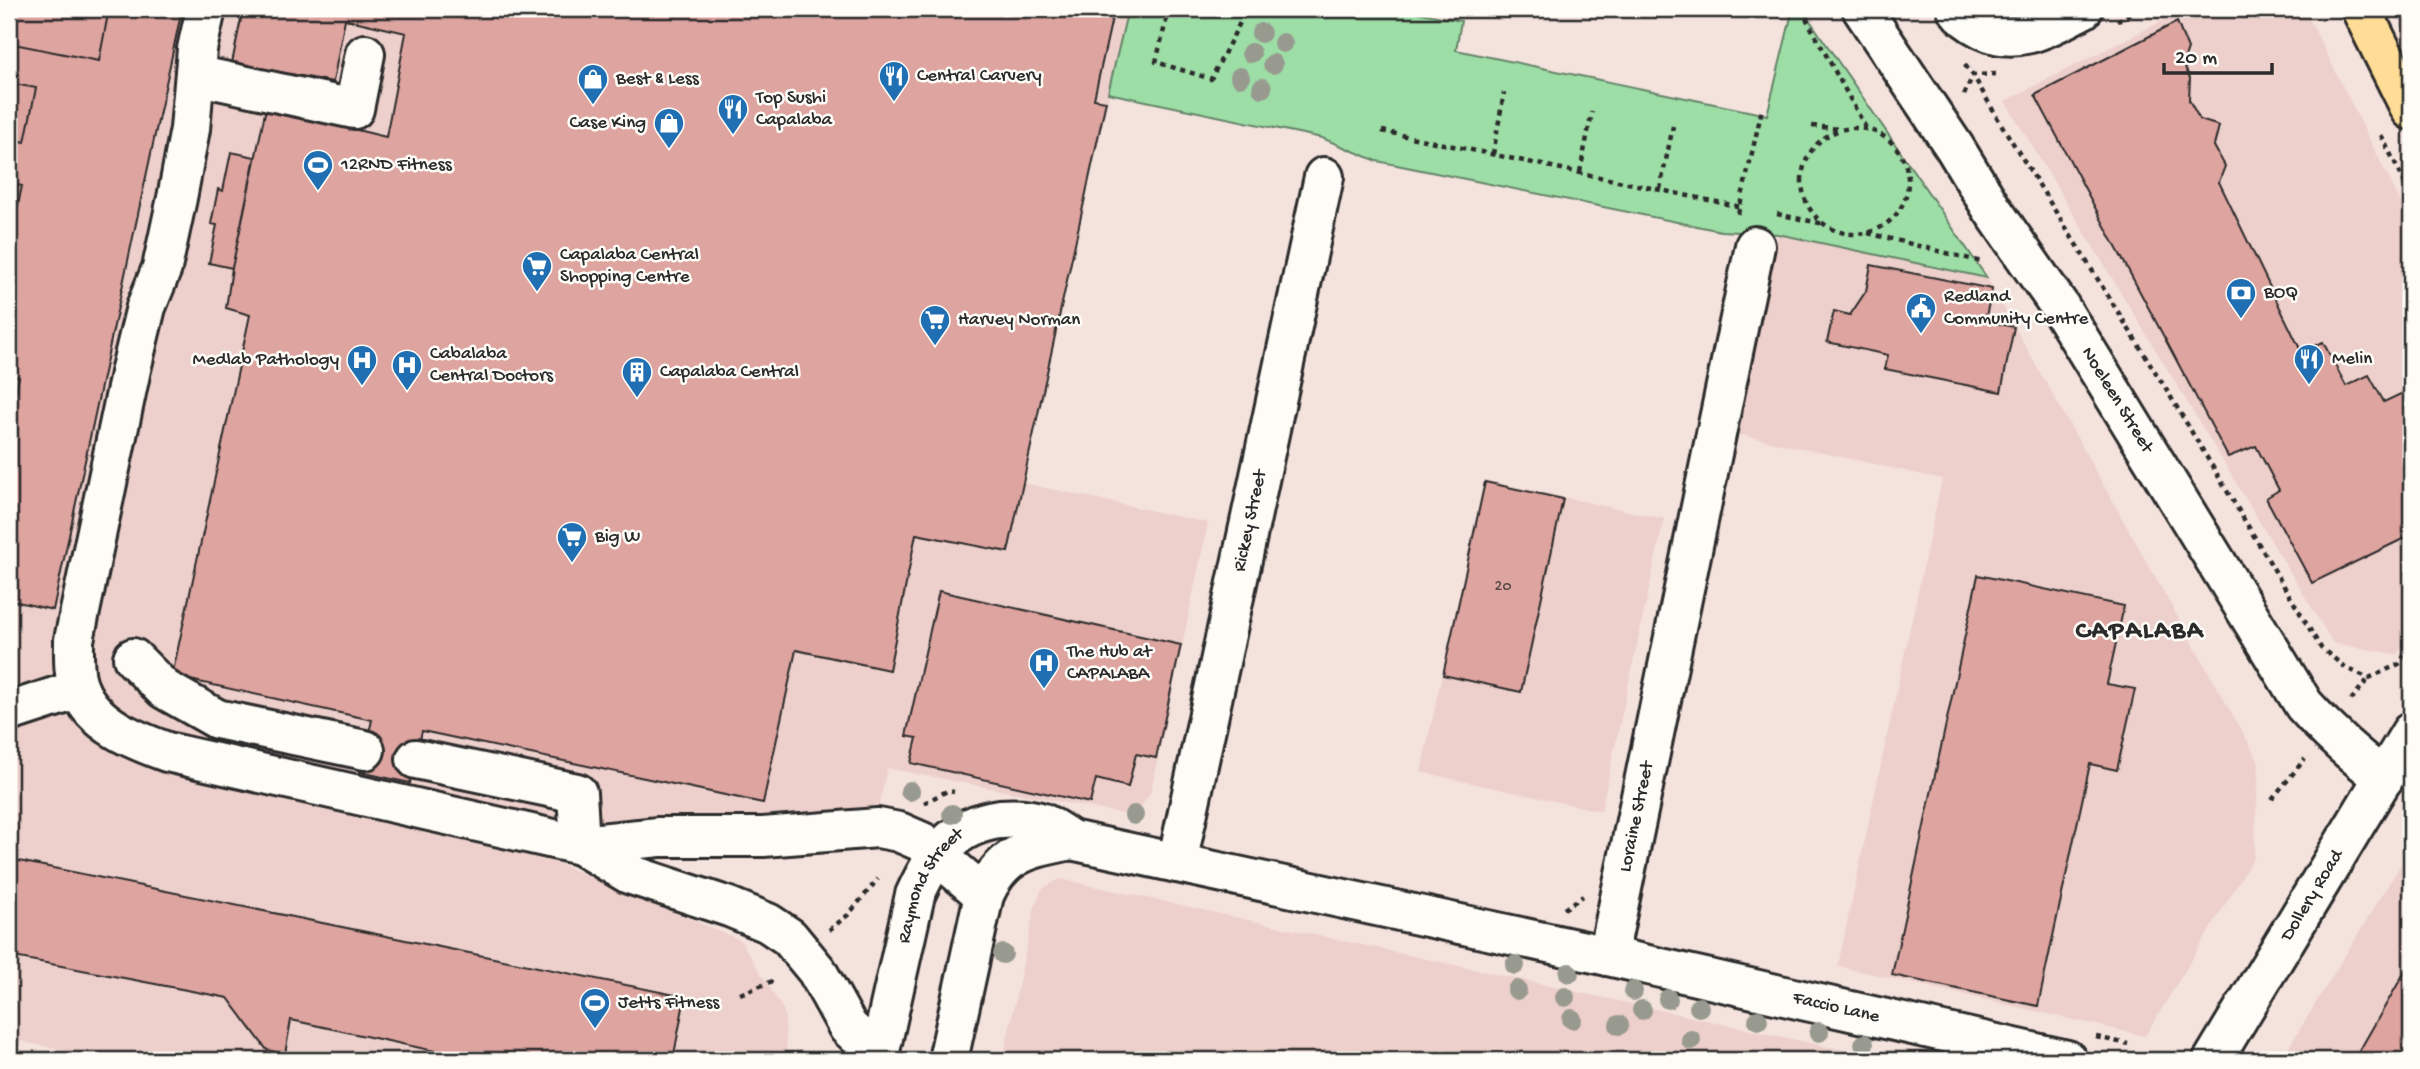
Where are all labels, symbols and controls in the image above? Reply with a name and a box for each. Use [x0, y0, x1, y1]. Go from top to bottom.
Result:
scale bar [2164, 32, 2273, 76]
text: 20 m [2175, 47, 2217, 72]
restaurant icon: Central Carvery [877, 59, 911, 103]
shop icon: Best & Less [576, 62, 610, 106]
place label: Central Carvery [917, 65, 1042, 88]
place label: Best & Less [615, 68, 700, 91]
place label: Top Sushi Capalaba [755, 87, 834, 132]
restaurant icon: Top Sushi Capalaba [716, 92, 750, 136]
shop icon: Case King [652, 106, 686, 150]
place label: Case King [569, 112, 646, 135]
sports icon: 12RND Fitness [301, 148, 335, 192]
place label: 12RND Fitness [340, 154, 453, 177]
place label: Capalaba Central Shopping Centre [560, 244, 699, 289]
supermarket icon: Capalaba Central Shopping Centre [520, 249, 554, 293]
bank icon: BOQ [2224, 276, 2258, 320]
place label: BOQ [2263, 282, 2298, 305]
place label: Redland Community Centre [1944, 286, 2088, 331]
public building icon: Redland Community Centre [1904, 291, 1938, 335]
supermarket icon: Harvey Norman [918, 303, 952, 347]
place label: Harvey Norman [958, 309, 1080, 332]
restaurant icon: Melin [2292, 342, 2326, 386]
hospital icon: Medlab Pathology [345, 343, 379, 387]
place label: Cabalaba Central Doctors [430, 343, 554, 388]
street label: Noeleen Street [2076, 343, 2159, 459]
hospital icon: Cabalaba Central Doctors [390, 348, 424, 392]
place label: Melin [2332, 348, 2372, 371]
place label: Medlab Pathology [193, 349, 340, 372]
building icon: Capalaba Central [620, 355, 654, 399]
place label: Capalaba Central [660, 361, 799, 384]
street label: Rickey Street [1228, 466, 1273, 574]
supermarket icon: Big W [555, 520, 589, 564]
place label: Big W [594, 526, 640, 549]
house number: 20 [1495, 578, 1511, 597]
district label: CAPALABA [2076, 617, 2204, 648]
place label: The Hub at CAPALABA [1066, 641, 1154, 686]
hospital icon: The Hub at CAPALABA [1027, 646, 1061, 690]
street label: Loraine Street [1614, 757, 1660, 874]
street label: Raymond Street [893, 821, 970, 946]
street label: Dollery Road [2275, 844, 2350, 947]
sports icon: Jetts Fitness [578, 986, 612, 1030]
street label: Faccio Lane [1790, 987, 1882, 1029]
place label: Jetts Fitness [618, 992, 720, 1015]

